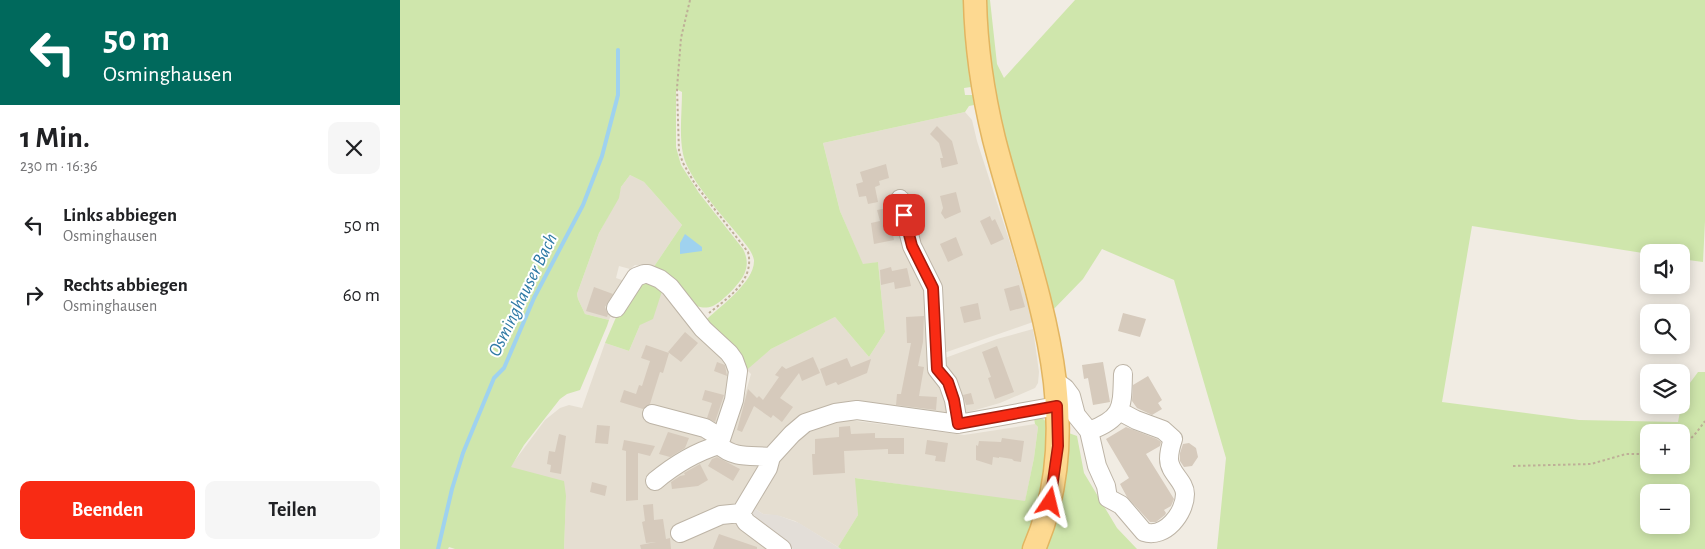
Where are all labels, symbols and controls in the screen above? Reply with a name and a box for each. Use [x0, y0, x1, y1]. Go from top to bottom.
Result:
icon: left [20, 20, 85, 85]
text: 50 m [103, 22, 170, 57]
text: Osminghausen [103, 63, 233, 85]
button: close [328, 122, 380, 174]
text: 1 Min. [20, 123, 90, 153]
text: 230 m · 16:36 [20, 158, 98, 174]
pin [883, 194, 925, 236]
icon: arrive [890, 201, 918, 229]
text: Links abbiegen [63, 206, 177, 225]
icon: left [20, 211, 48, 239]
text: 50 m [344, 216, 380, 235]
text: Osminghausen [63, 228, 157, 244]
water label: Osminghauser Bach [485, 231, 561, 359]
map controls [1640, 244, 1690, 534]
button: sound [1640, 244, 1690, 294]
text: Rechts abbiegen [63, 276, 188, 295]
icon: right [20, 281, 48, 309]
text: 60 m [343, 286, 380, 305]
text: Osminghausen [63, 298, 157, 314]
button: search [1640, 304, 1690, 354]
button: layers [1640, 364, 1690, 414]
button: + [1640, 424, 1690, 474]
position arrow [1023, 475, 1075, 527]
button: Beenden [20, 481, 195, 539]
button: Teilen [205, 481, 380, 539]
button: − [1640, 484, 1690, 534]

